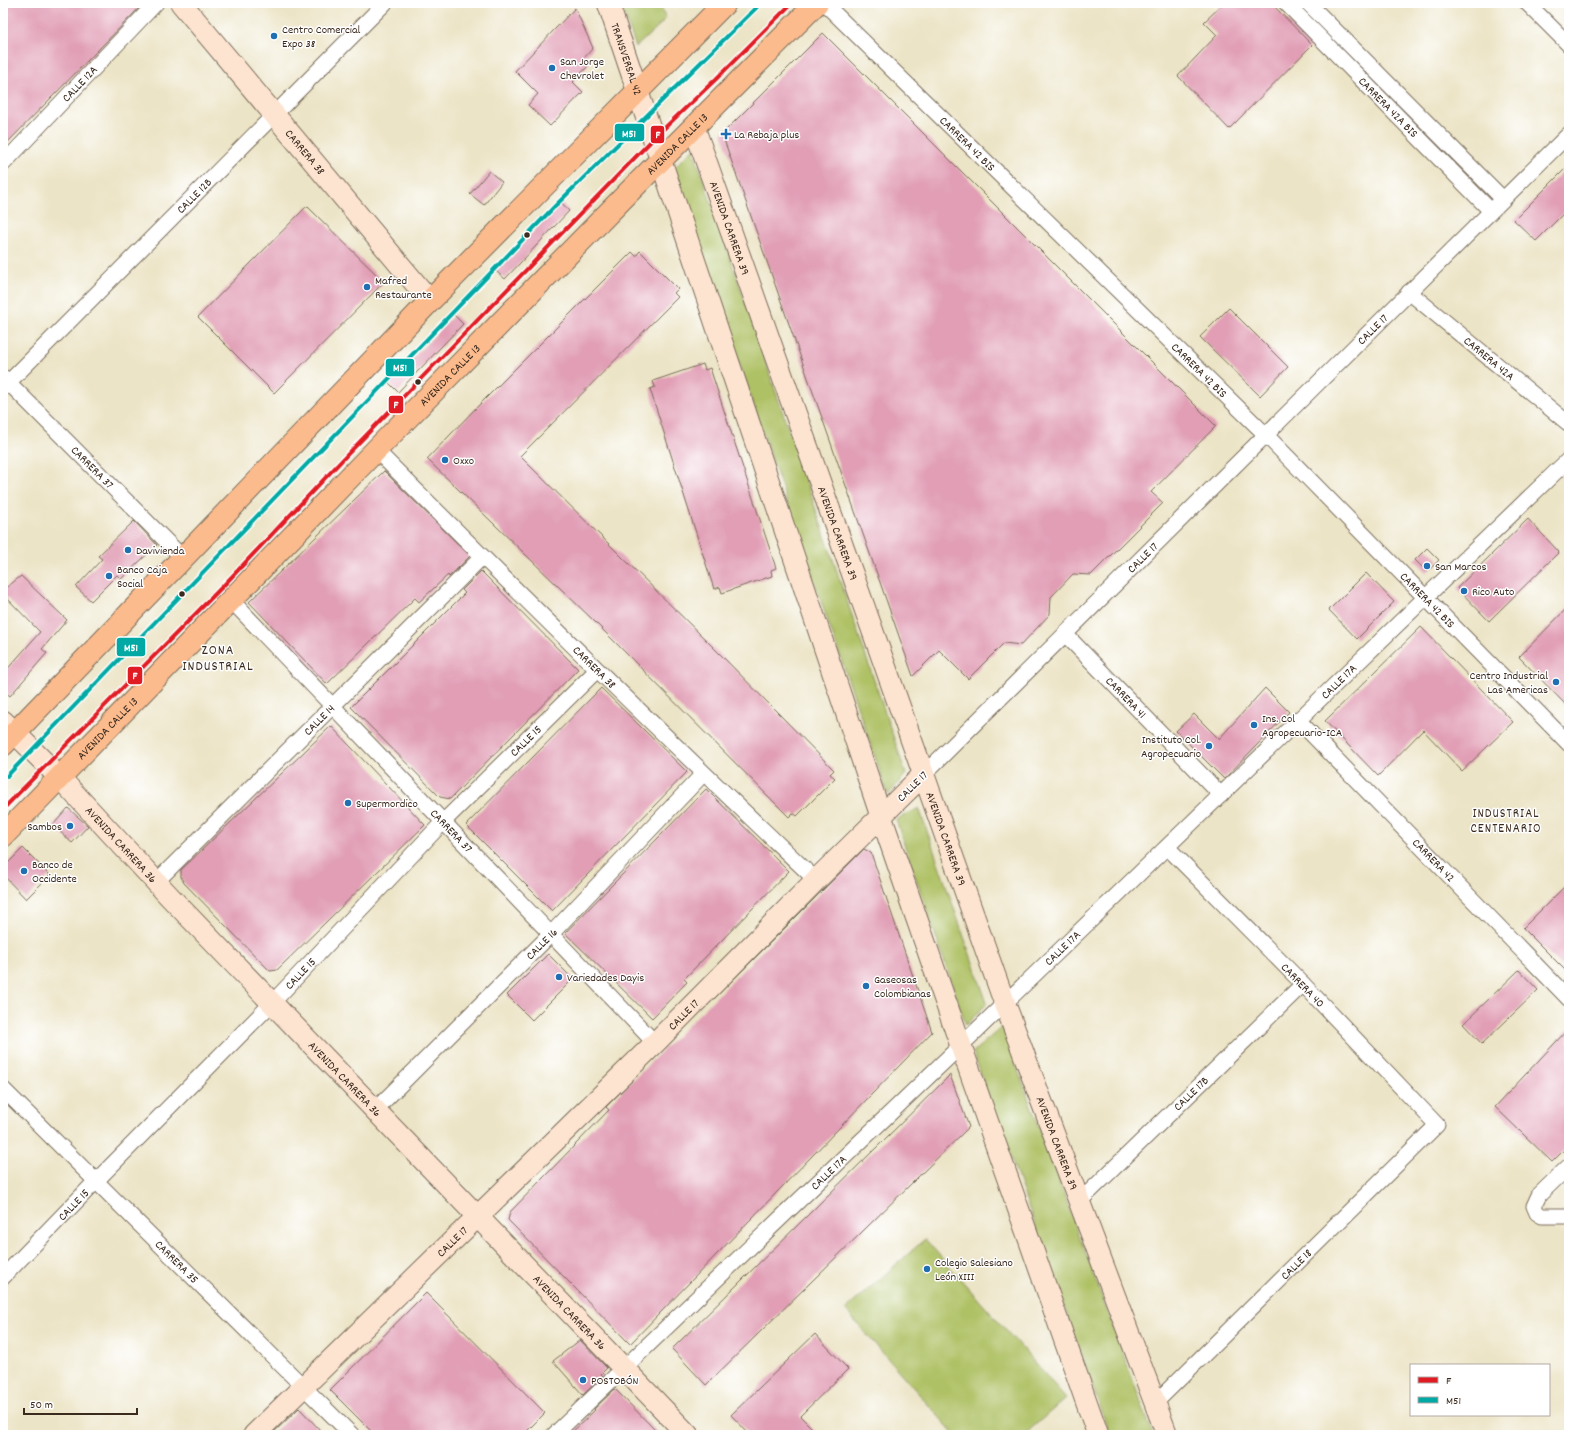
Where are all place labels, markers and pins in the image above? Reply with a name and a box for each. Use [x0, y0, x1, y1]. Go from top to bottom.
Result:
place label: Centro Comercial Expo 38 [282, 22, 361, 53]
marker: Centro Comercial Expo 38 [269, 31, 279, 41]
place label: San Jorge Chevrolet [560, 54, 605, 85]
marker: San Jorge Chevrolet [547, 63, 557, 73]
place label: La Rebaja plus [734, 127, 799, 144]
marker: La Rebaja plus [721, 129, 731, 139]
unlabelled marker [522, 230, 532, 240]
place label: Mafred Restaurante [375, 273, 432, 304]
marker: Mafred Restaurante [362, 282, 372, 292]
unlabelled marker [413, 377, 423, 387]
place label: Oxxo [453, 453, 474, 470]
marker: Oxxo [440, 455, 450, 465]
place label: Davivienda [136, 543, 185, 560]
marker: Davivienda [123, 545, 133, 555]
place label: San Marcos [1435, 559, 1487, 576]
marker: San Marcos [1422, 561, 1432, 571]
place label: Banco Caja Social [117, 562, 167, 593]
marker: Banco Caja Social [104, 571, 114, 581]
place label: Rico Auto [1472, 584, 1514, 601]
marker: Rico Auto [1459, 586, 1469, 596]
unlabelled marker [177, 589, 187, 599]
place label: Centro Industrial Las Americas [1470, 668, 1548, 699]
marker: Centro Industrial Las Americas [1551, 677, 1561, 687]
place label: Ins. Col Agropecuario-ICA [1262, 711, 1343, 742]
marker: Ins. Col Agropecuario-ICA [1249, 720, 1259, 730]
place label: Instituto Col. Agropecuario [1141, 732, 1201, 763]
marker: Instituto Col. Agropecuario [1204, 741, 1214, 751]
place label: Supermordico [356, 796, 418, 813]
marker: Supermordico [343, 798, 353, 808]
place label: Sambos [27, 819, 62, 836]
marker: Sambos [65, 821, 75, 831]
place label: Banco de Occidente [32, 857, 77, 888]
marker: Banco de Occidente [19, 866, 29, 876]
place label: Variedades Dayis [567, 970, 644, 987]
marker: Variedades Dayis [554, 972, 564, 982]
place label: Gaseosas Colombianas [874, 972, 931, 1003]
marker: Gaseosas Colombianas [861, 981, 871, 991]
place label: Colegio Salesiano León XIII [935, 1255, 1013, 1286]
marker: Colegio Salesiano León XIII [922, 1264, 932, 1274]
place label: POSTOBÓN [591, 1373, 639, 1390]
marker: POSTOBÓN [578, 1375, 588, 1385]

